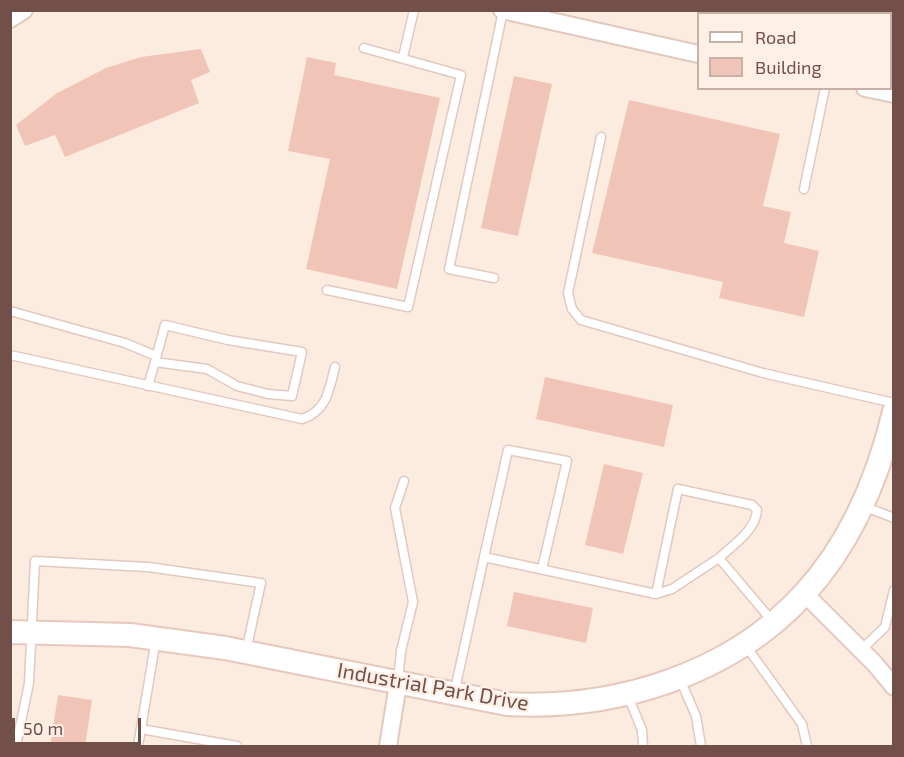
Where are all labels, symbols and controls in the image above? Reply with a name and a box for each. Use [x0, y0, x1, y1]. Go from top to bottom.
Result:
legend [697, 12, 892, 90]
text: Road [755, 26, 796, 48]
text: Building [755, 56, 822, 78]
street label: Industrial Park Drive [335, 658, 531, 716]
scale bar [15, 706, 144, 744]
text: 50 m [23, 717, 63, 739]

